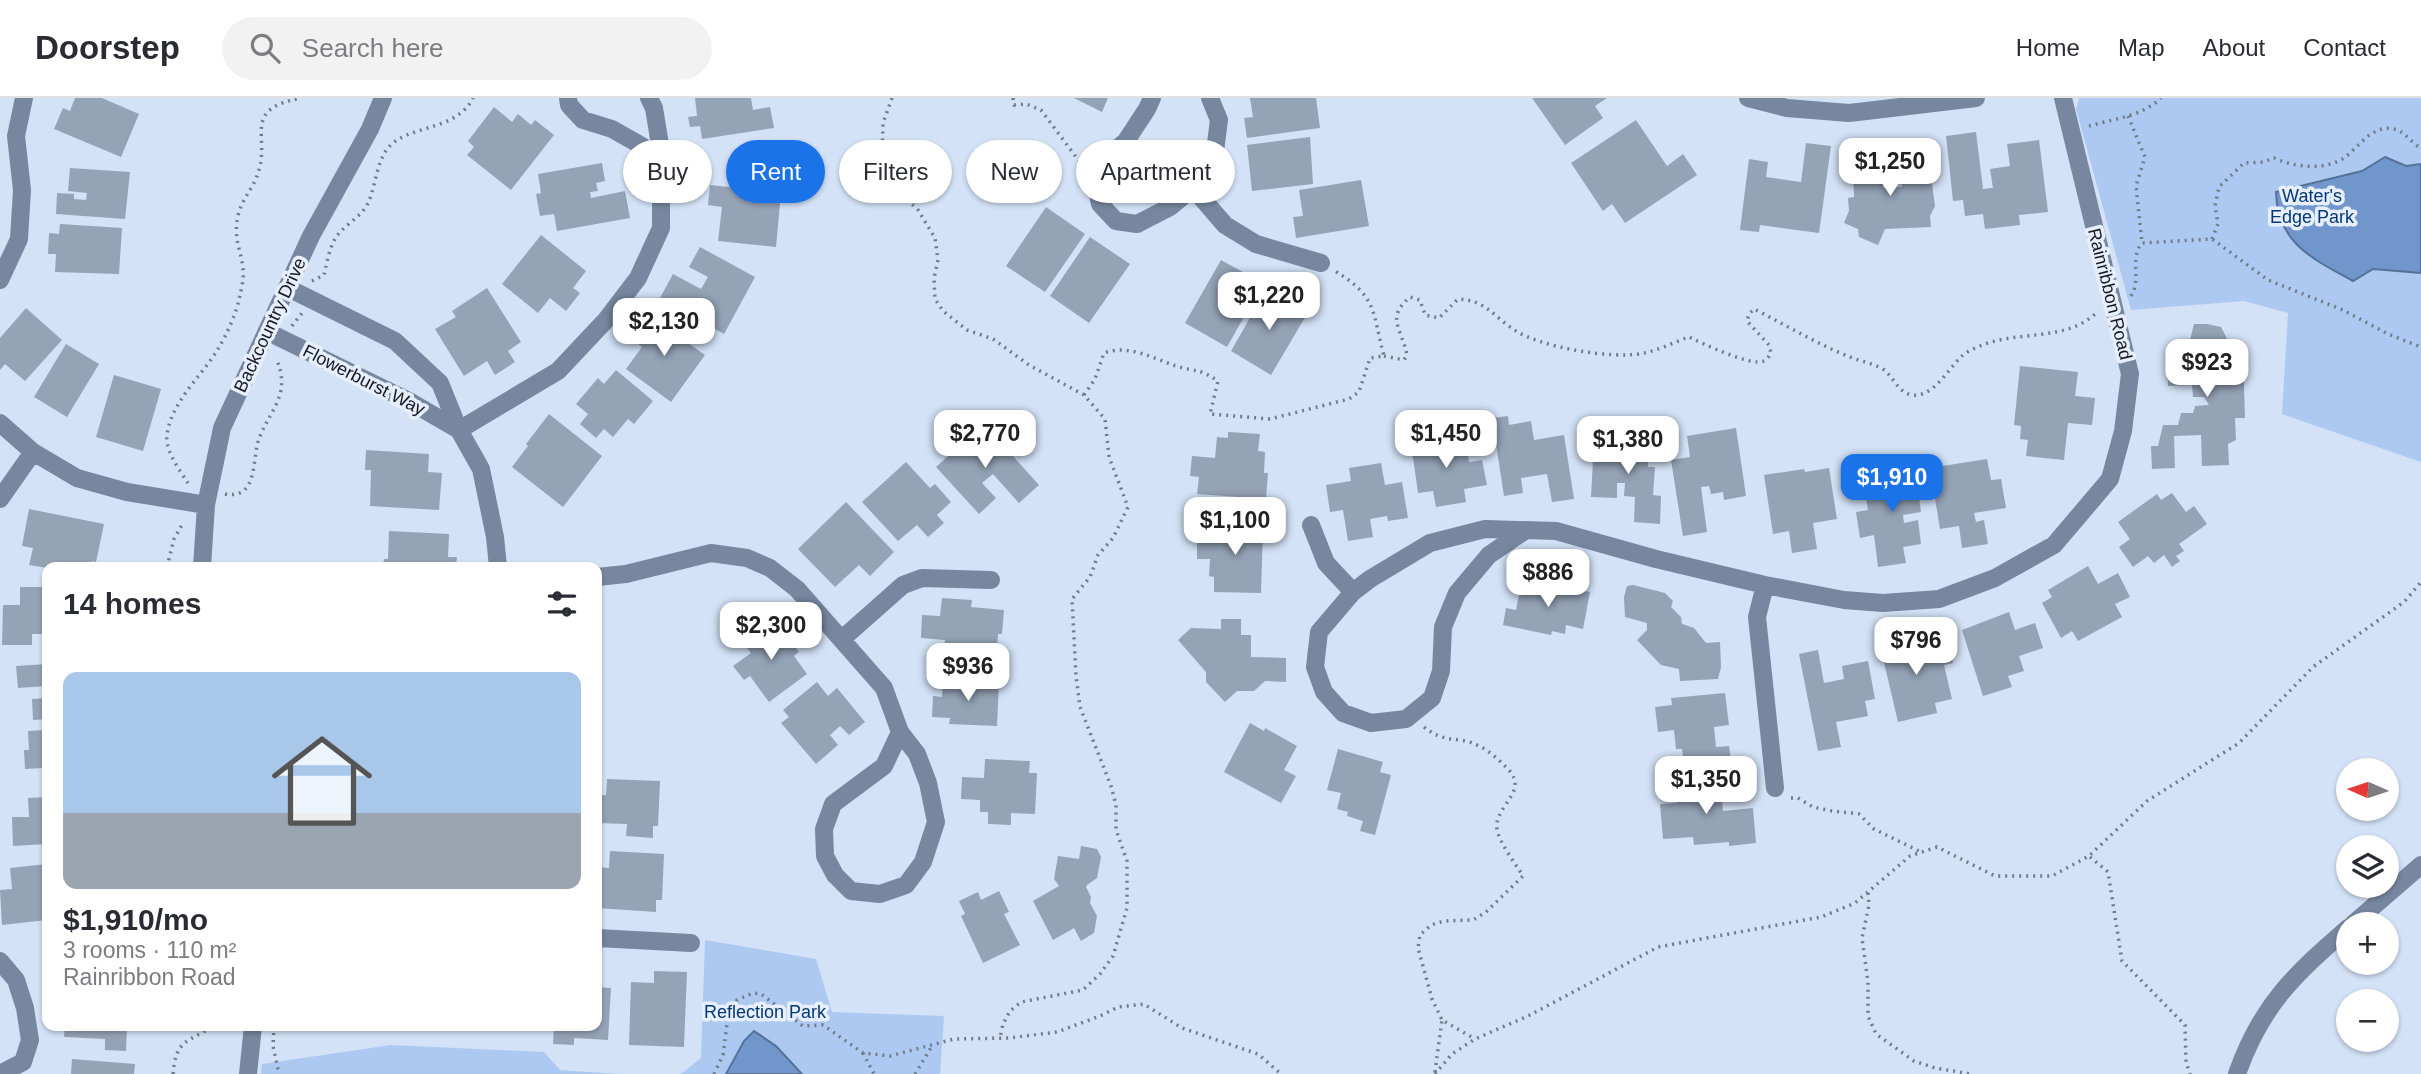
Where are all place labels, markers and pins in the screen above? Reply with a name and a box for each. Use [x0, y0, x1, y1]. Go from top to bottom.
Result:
pin: $1,250 [1833, 139, 1947, 198]
pin: $1,220 [1212, 272, 1326, 332]
pin: $2,130 [607, 299, 721, 358]
pin: $923 [2166, 340, 2248, 399]
pin: $2,770 [928, 410, 1042, 470]
pin: $1,450 [1389, 410, 1503, 470]
pin: $1,380 [1571, 416, 1685, 476]
pin: $1,910 [1835, 454, 1949, 514]
pin: $1,100 [1178, 498, 1292, 557]
pin: $886 [1507, 550, 1589, 609]
pin: $2,300 [714, 602, 828, 662]
pin: $796 [1875, 618, 1957, 677]
pin: $936 [927, 644, 1009, 703]
pin: $1,350 [1649, 756, 1763, 816]

